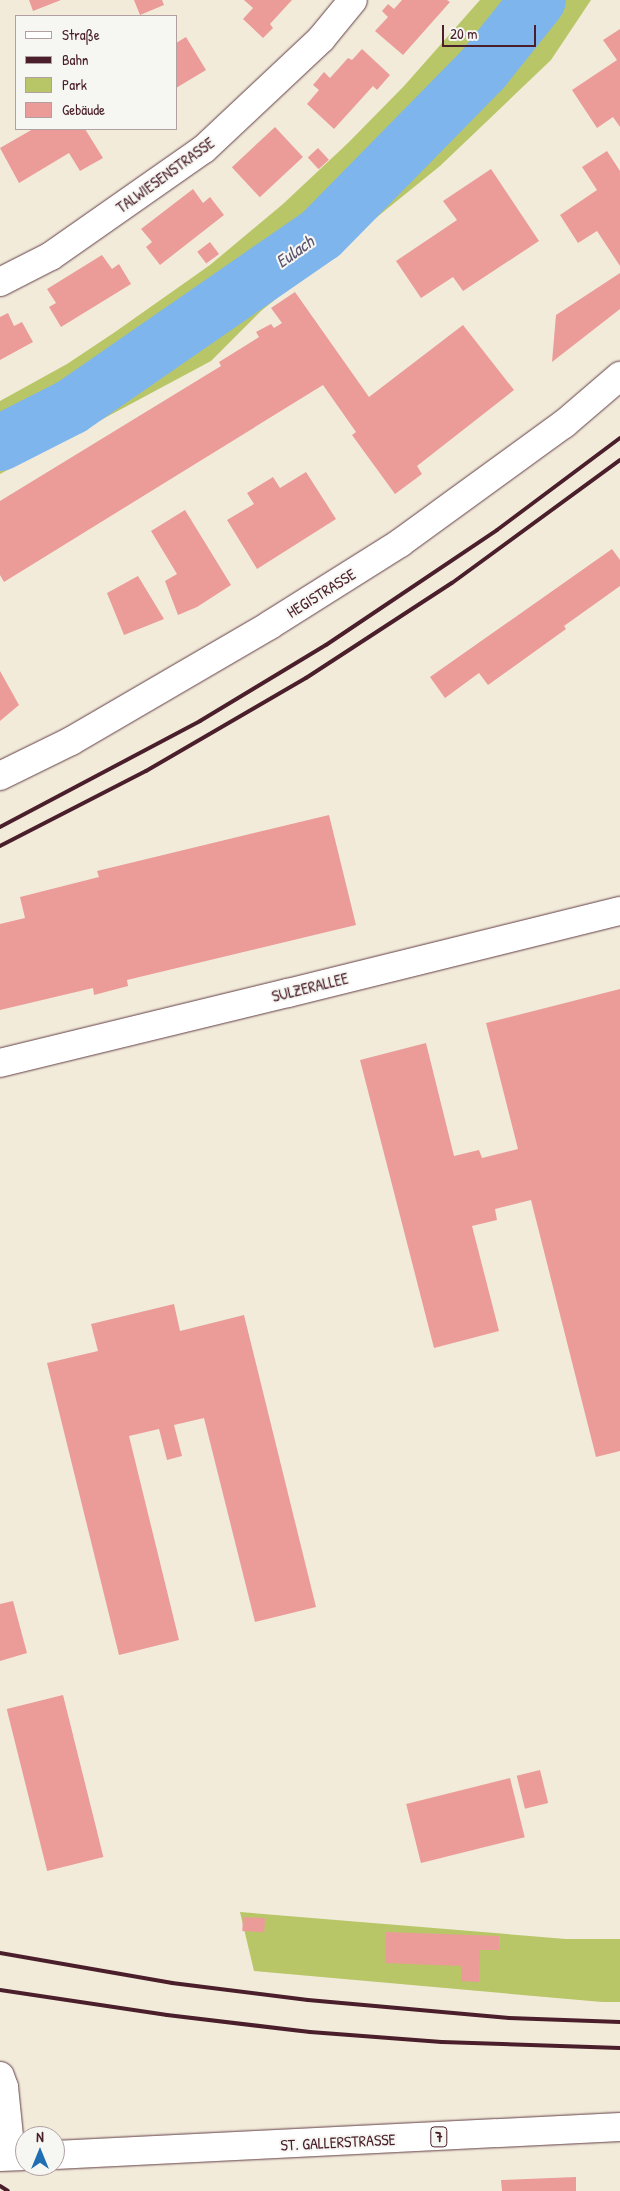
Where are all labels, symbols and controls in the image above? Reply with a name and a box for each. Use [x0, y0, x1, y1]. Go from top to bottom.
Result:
legend [15, 15, 178, 130]
scale bar [445, 15, 539, 47]
text: 20 m [450, 23, 477, 44]
text: Straße [62, 24, 100, 45]
text: Bahn [62, 49, 89, 70]
text: Park [62, 74, 87, 95]
text: Gebäude [62, 99, 105, 120]
street label: TALWIESENSTRASSE [112, 133, 218, 217]
water label: Eulach [272, 231, 318, 273]
street label: HEGISTRASSE [283, 564, 359, 622]
street label: SULZERALLEE [270, 968, 350, 1006]
road number: 7 [430, 2124, 448, 2150]
north arrow [15, 2126, 65, 2176]
text: N [36, 2127, 44, 2146]
street label: ST. GALLERSTRASSE [280, 2129, 396, 2155]

